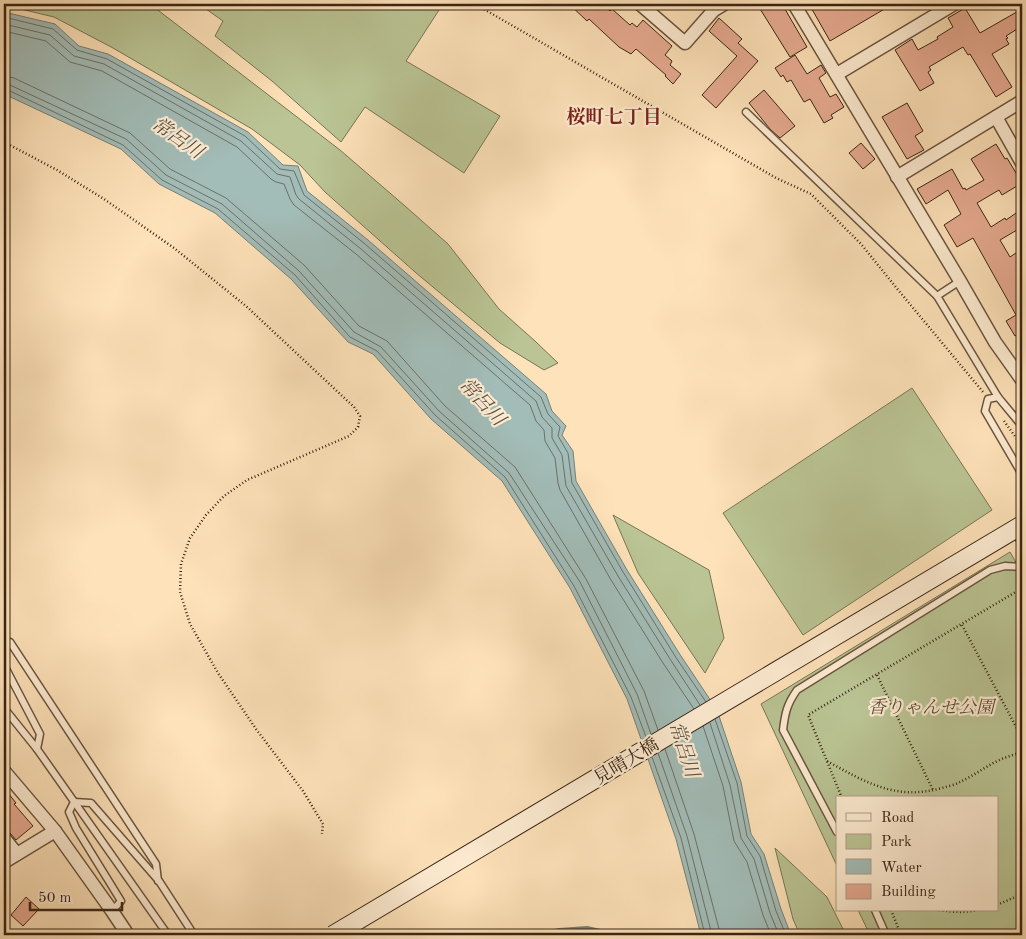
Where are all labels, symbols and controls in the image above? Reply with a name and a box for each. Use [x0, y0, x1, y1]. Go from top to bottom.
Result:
district label: 桜町七丁目 [566, 106, 662, 128]
water label: 常呂川 [148, 113, 208, 164]
water label: 常呂川 [455, 374, 510, 431]
park label: 香りゃんせ公園 [868, 697, 997, 717]
water label: 常呂川 [665, 719, 703, 782]
street label: 見晴大橋 [590, 734, 662, 788]
legend [836, 796, 998, 912]
text: Road [881, 811, 915, 826]
text: Park [881, 835, 912, 850]
text: Water [881, 861, 922, 876]
scale bar [30, 879, 122, 911]
text: Building [881, 885, 936, 900]
text: 50 m [38, 891, 72, 906]

